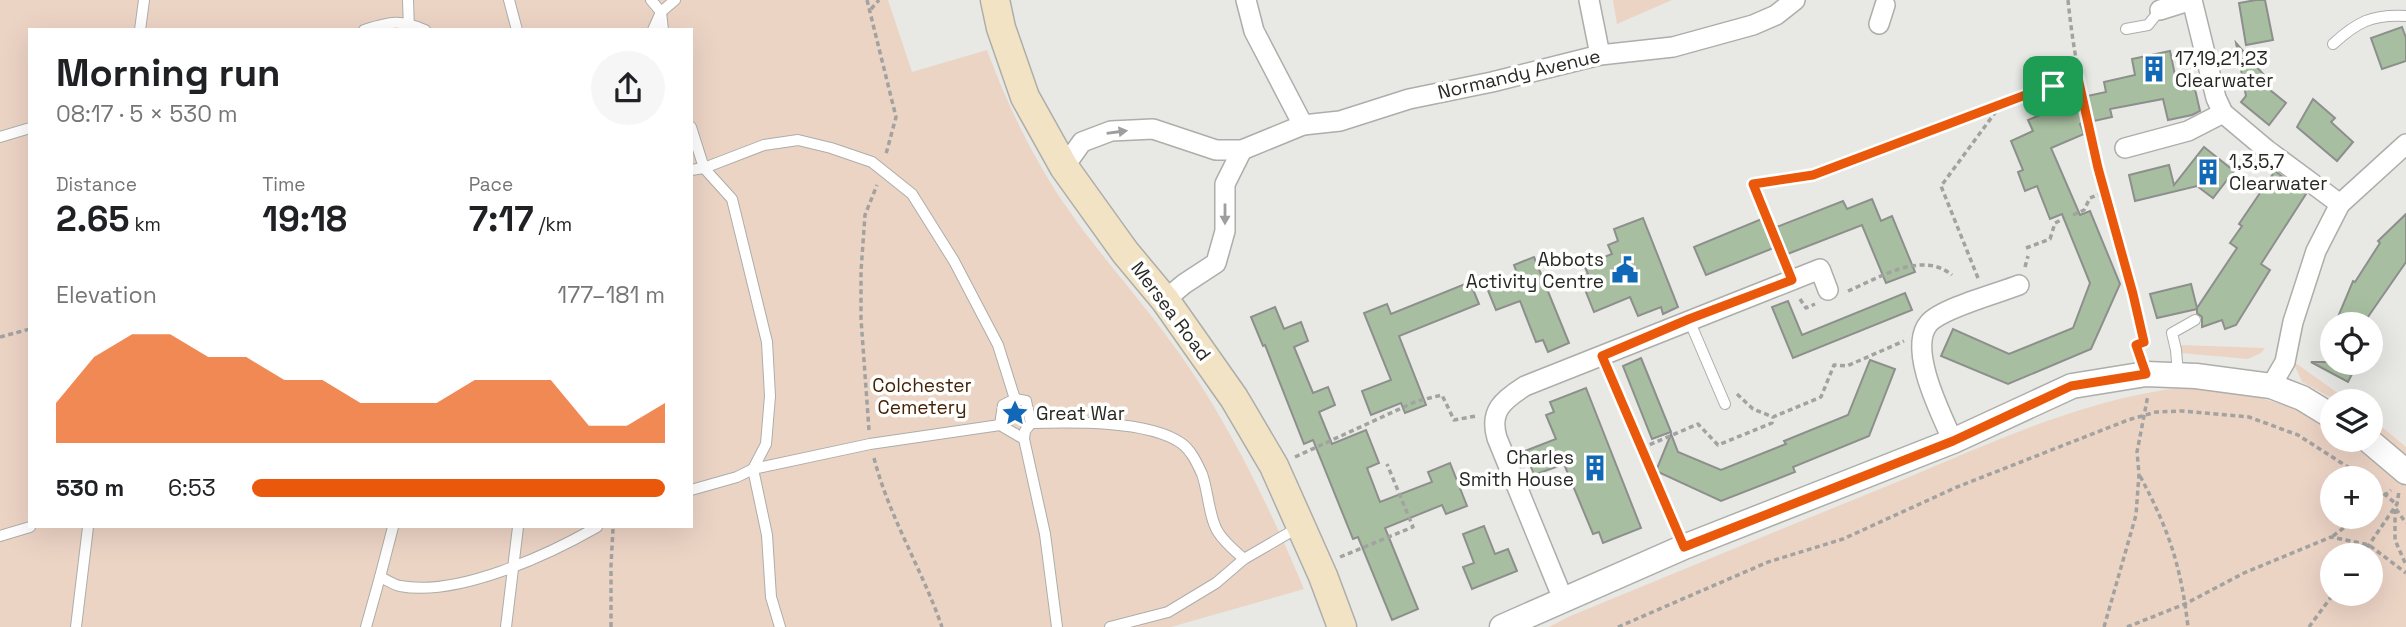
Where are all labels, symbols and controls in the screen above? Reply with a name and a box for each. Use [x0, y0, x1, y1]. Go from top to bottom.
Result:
street label: Normandy Avenue [1435, 43, 1603, 105]
place label: 17,19,21,23 Clearwater [2175, 46, 2273, 93]
text: Morning run [56, 49, 281, 97]
button: share [591, 51, 665, 125]
building icon: 17,19,21,23 Clearwater [2139, 54, 2169, 84]
pin [2023, 56, 2083, 116]
icon: arrive [2034, 67, 2072, 105]
text: 08:17 · 5 × 530 m [56, 99, 238, 129]
one-way arrow [1106, 126, 1128, 137]
place label: 1,3,5,7 Clearwater [2229, 149, 2327, 196]
building icon: 1,3,5,7 Clearwater [2193, 157, 2223, 187]
text: Distance [56, 172, 137, 197]
text: Time [262, 172, 306, 197]
text: Pace [469, 172, 513, 197]
text: 2.65 [56, 197, 130, 241]
text: 19:18 [262, 197, 347, 241]
text: 7:17 [469, 197, 534, 241]
one-way arrow [1219, 204, 1231, 226]
text: km [130, 212, 161, 237]
text: /km [534, 212, 572, 237]
place label: Abbots Activity Centre [1466, 247, 1604, 294]
public building icon: Abbots Activity Centre [1610, 255, 1640, 285]
street label: Mersea Road [1125, 256, 1217, 366]
text: Elevation [56, 280, 157, 310]
text: 177–181 m [558, 280, 665, 310]
map controls [2320, 312, 2383, 606]
button: locate [2320, 312, 2383, 375]
park label: Colchester Cemetery [872, 373, 972, 420]
button: layers [2320, 389, 2383, 452]
place icon: Great War [1000, 398, 1030, 428]
place label: Great War [1036, 401, 1125, 426]
place label: Charles Smith House [1459, 445, 1574, 492]
building icon: Charles Smith House [1580, 453, 1610, 483]
button: + [2320, 466, 2383, 529]
text: 530 m [56, 473, 124, 503]
text: 6:53 [168, 473, 216, 503]
button: − [2320, 543, 2383, 606]

